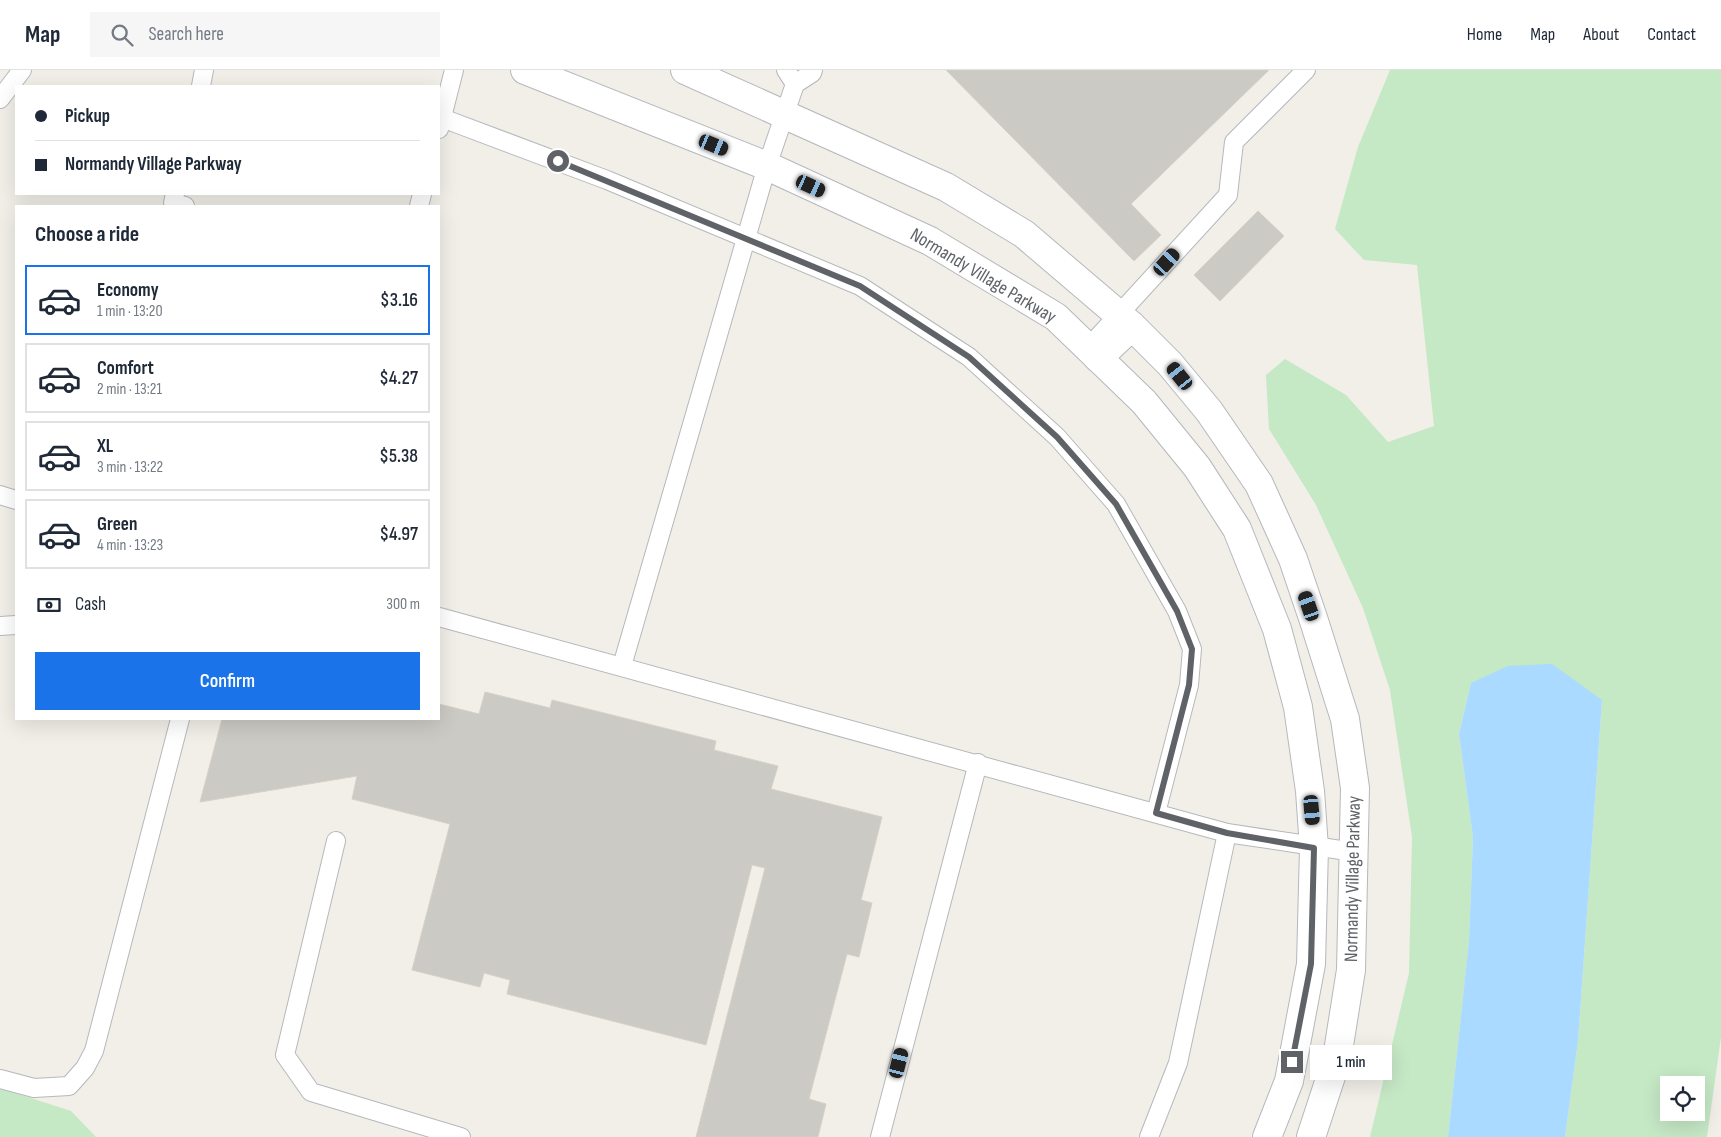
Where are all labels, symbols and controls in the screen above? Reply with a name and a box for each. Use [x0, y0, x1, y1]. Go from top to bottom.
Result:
search box [90, 12, 440, 57]
text: Map [25, 20, 60, 49]
icon: search [108, 21, 136, 49]
text: Search here [148, 23, 224, 46]
text: Home [1467, 24, 1502, 45]
text: Map [1530, 24, 1555, 45]
text: About [1583, 24, 1619, 45]
text: Contact [1647, 24, 1696, 45]
text: Pickup [65, 105, 110, 128]
car [697, 132, 730, 158]
route start [547, 150, 569, 172]
text: Normandy Village Parkway [65, 153, 242, 176]
car [794, 173, 827, 199]
text: Choose a ride [35, 221, 139, 248]
street label: Normandy Village Parkway [906, 223, 1061, 329]
car [1151, 246, 1182, 278]
icon: car [37, 278, 82, 323]
text: Economy [97, 279, 159, 302]
text: $3.16 [380, 289, 418, 312]
text: 1 min · 13:20 [97, 302, 163, 321]
icon: car [37, 356, 82, 401]
text: Comfort [97, 357, 154, 380]
car [1164, 360, 1195, 392]
text: $4.27 [379, 367, 418, 390]
text: 2 min · 13:21 [97, 380, 162, 399]
icon: car [37, 434, 82, 479]
text: XL [97, 435, 113, 458]
text: $5.38 [379, 445, 418, 468]
text: 3 min · 13:22 [97, 458, 163, 477]
icon: car [37, 512, 82, 557]
text: Green [97, 513, 137, 536]
text: $4.97 [379, 523, 418, 546]
text: 4 min · 13:23 [97, 536, 163, 555]
car [1297, 589, 1320, 623]
icon: cash [35, 591, 63, 619]
text: Cash [75, 593, 106, 616]
text: 300 m [386, 595, 420, 614]
button: Confirm [35, 652, 420, 710]
car [1303, 794, 1320, 826]
street label: Normandy Village Parkway [1340, 795, 1366, 962]
callout: 1 min [1310, 1044, 1392, 1080]
car [888, 1047, 909, 1079]
route end [1281, 1051, 1303, 1073]
text: 1 min [1336, 1053, 1366, 1072]
map controls [1660, 1076, 1705, 1121]
button: locate [1660, 1076, 1705, 1121]

